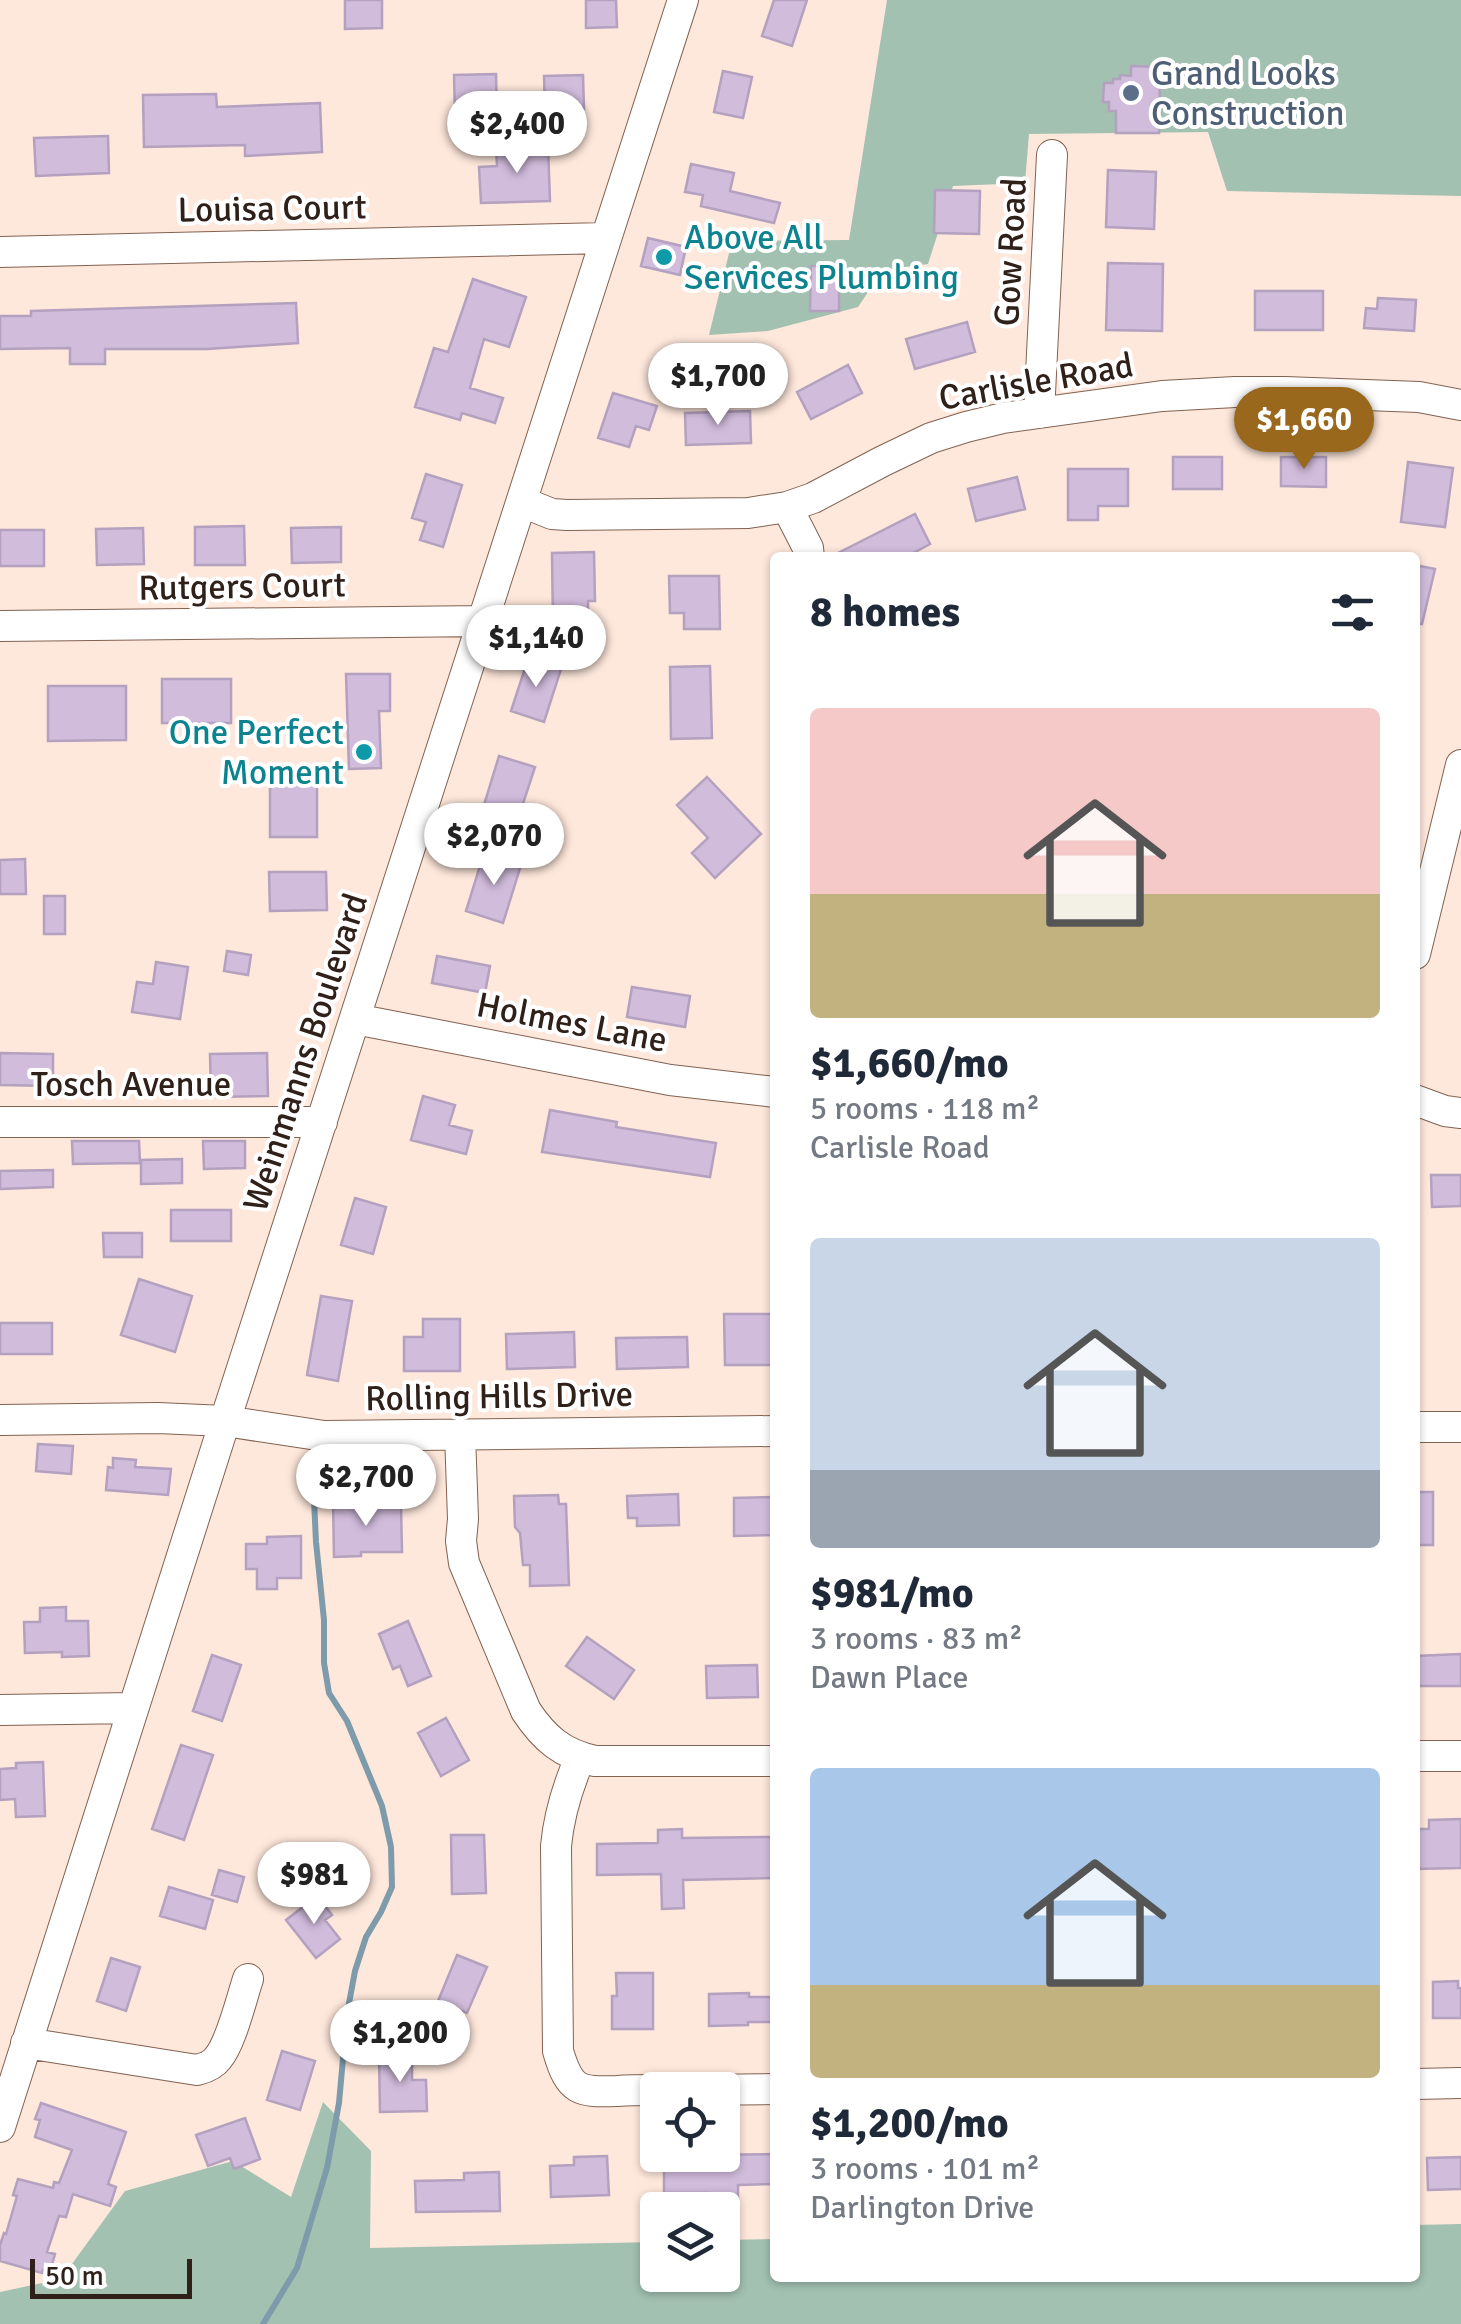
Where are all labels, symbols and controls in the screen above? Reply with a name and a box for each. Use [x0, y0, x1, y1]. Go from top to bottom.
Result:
place label: Grand Looks Construction [1151, 52, 1344, 135]
marker: Grand Looks Construction [1120, 82, 1142, 104]
pin: $2,400 [436, 91, 598, 176]
text: $2,400 [469, 104, 565, 143]
street label: Gow Road [985, 177, 1036, 327]
street label: Louisa Court [177, 185, 367, 232]
place label: Above All Services Plumbing [684, 216, 959, 299]
marker: Above All Services Plumbing [653, 246, 675, 268]
pin: $1,700 [637, 343, 799, 428]
street label: Carlisle Road [936, 343, 1137, 420]
text: $1,700 [670, 356, 766, 395]
pin: $1,660 [1223, 387, 1385, 472]
text: $1,660 [1256, 400, 1352, 439]
street label: Rutgers Court [138, 563, 346, 610]
icon: filters [1325, 585, 1380, 640]
text: 8 homes [810, 587, 960, 638]
pin: $1,140 [455, 605, 617, 690]
text: $1,140 [488, 618, 584, 657]
place label: One Perfect Moment [169, 711, 344, 794]
marker: One Perfect Moment [353, 741, 375, 763]
icon: home [1005, 773, 1185, 953]
pin: $2,070 [413, 803, 575, 888]
text: $2,070 [446, 816, 542, 855]
street label: Weinmanns Boulevard [234, 888, 377, 1216]
street label: Holmes Lane [473, 983, 671, 1062]
text: $1,660/mo [810, 1038, 1009, 1089]
street label: Tosch Avenue [31, 1063, 231, 1106]
text: 5 rooms · 118 m² [810, 1089, 1040, 1128]
text: Carlisle Road [810, 1128, 990, 1167]
icon: home [1005, 1303, 1185, 1483]
street label: Rolling Hills Drive [365, 1373, 633, 1420]
pin: $2,700 [285, 1444, 447, 1529]
text: $2,700 [318, 1457, 414, 1496]
text: $981/mo [810, 1568, 974, 1619]
text: 3 rooms · 83 m² [810, 1619, 1023, 1658]
text: Dawn Place [810, 1658, 969, 1697]
icon: home [1005, 1833, 1185, 2013]
pin: $981 [255, 1842, 373, 1927]
text: $981 [279, 1855, 349, 1894]
pin: $1,200 [319, 2000, 481, 2085]
text: $1,200 [352, 2013, 448, 2052]
map controls [640, 2072, 740, 2292]
button: locate [640, 2072, 740, 2172]
text: $1,200/mo [810, 2098, 1009, 2149]
text: 3 rooms · 101 m² [810, 2149, 1040, 2188]
text: Darlington Drive [810, 2188, 1034, 2227]
button: layers [640, 2192, 740, 2292]
scale bar [30, 2254, 192, 2298]
text: 50 m [45, 2259, 104, 2293]

